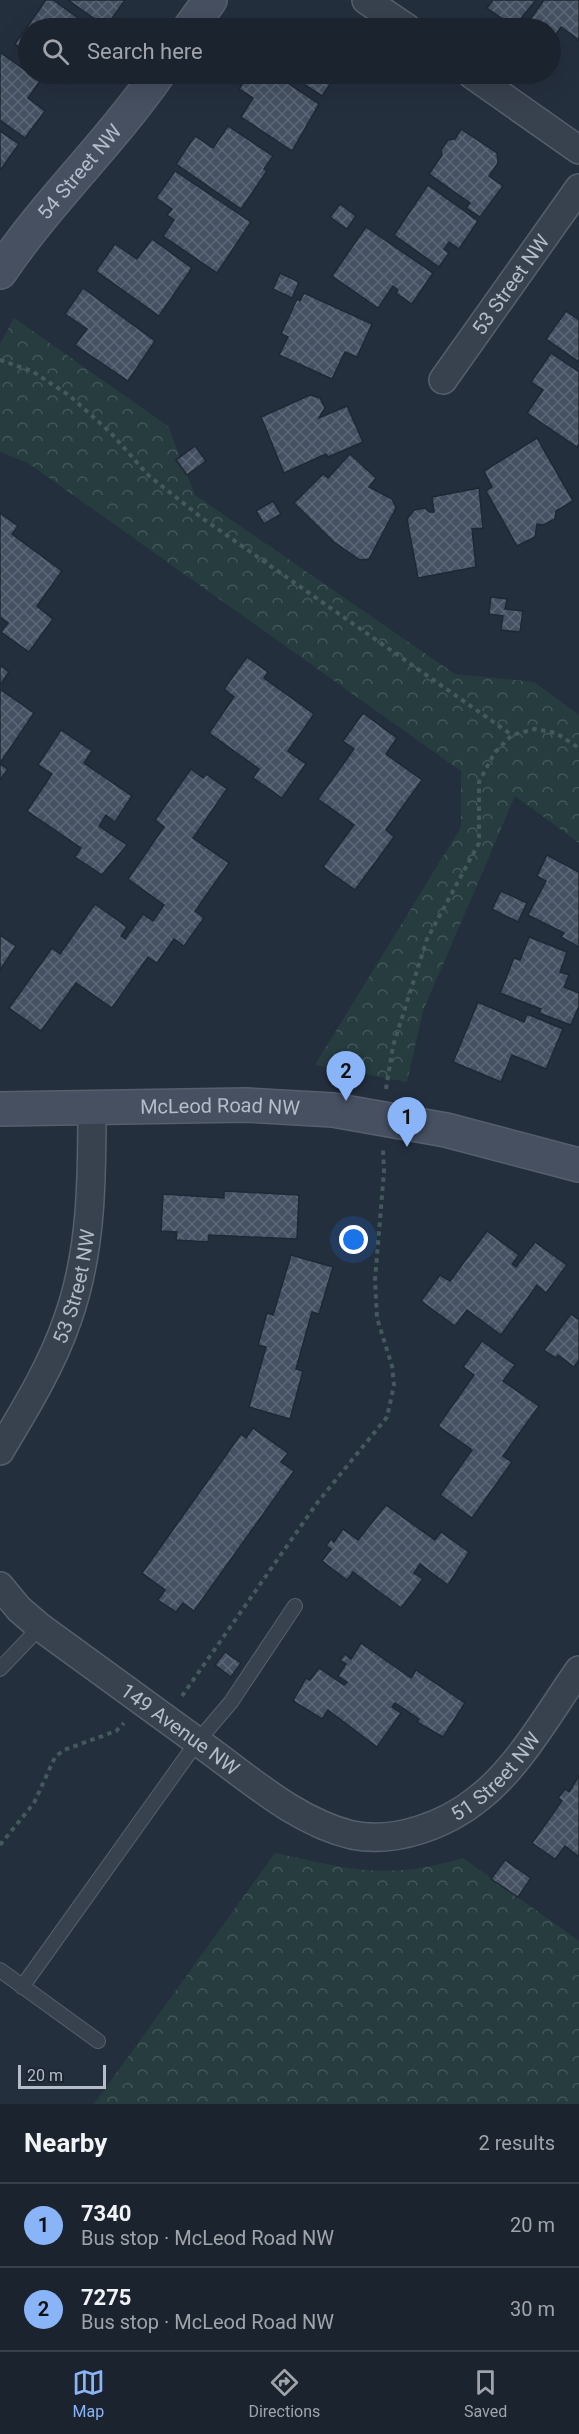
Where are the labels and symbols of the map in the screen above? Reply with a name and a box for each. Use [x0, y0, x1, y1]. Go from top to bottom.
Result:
street label: 54 Street NW [32, 119, 127, 224]
street label: 53 Street NW [467, 230, 554, 339]
pin: 2 [326, 1052, 366, 1101]
street label: McLeod Road NW [140, 1093, 301, 1120]
pin: 1 [388, 1098, 426, 1147]
your location [339, 1225, 368, 1254]
street label: 53 Street NW [48, 1228, 99, 1347]
street label: 149 Avenue NW [116, 1678, 244, 1781]
street label: 51 Street NW [447, 1727, 545, 1826]
scale bar [18, 2062, 106, 2090]

